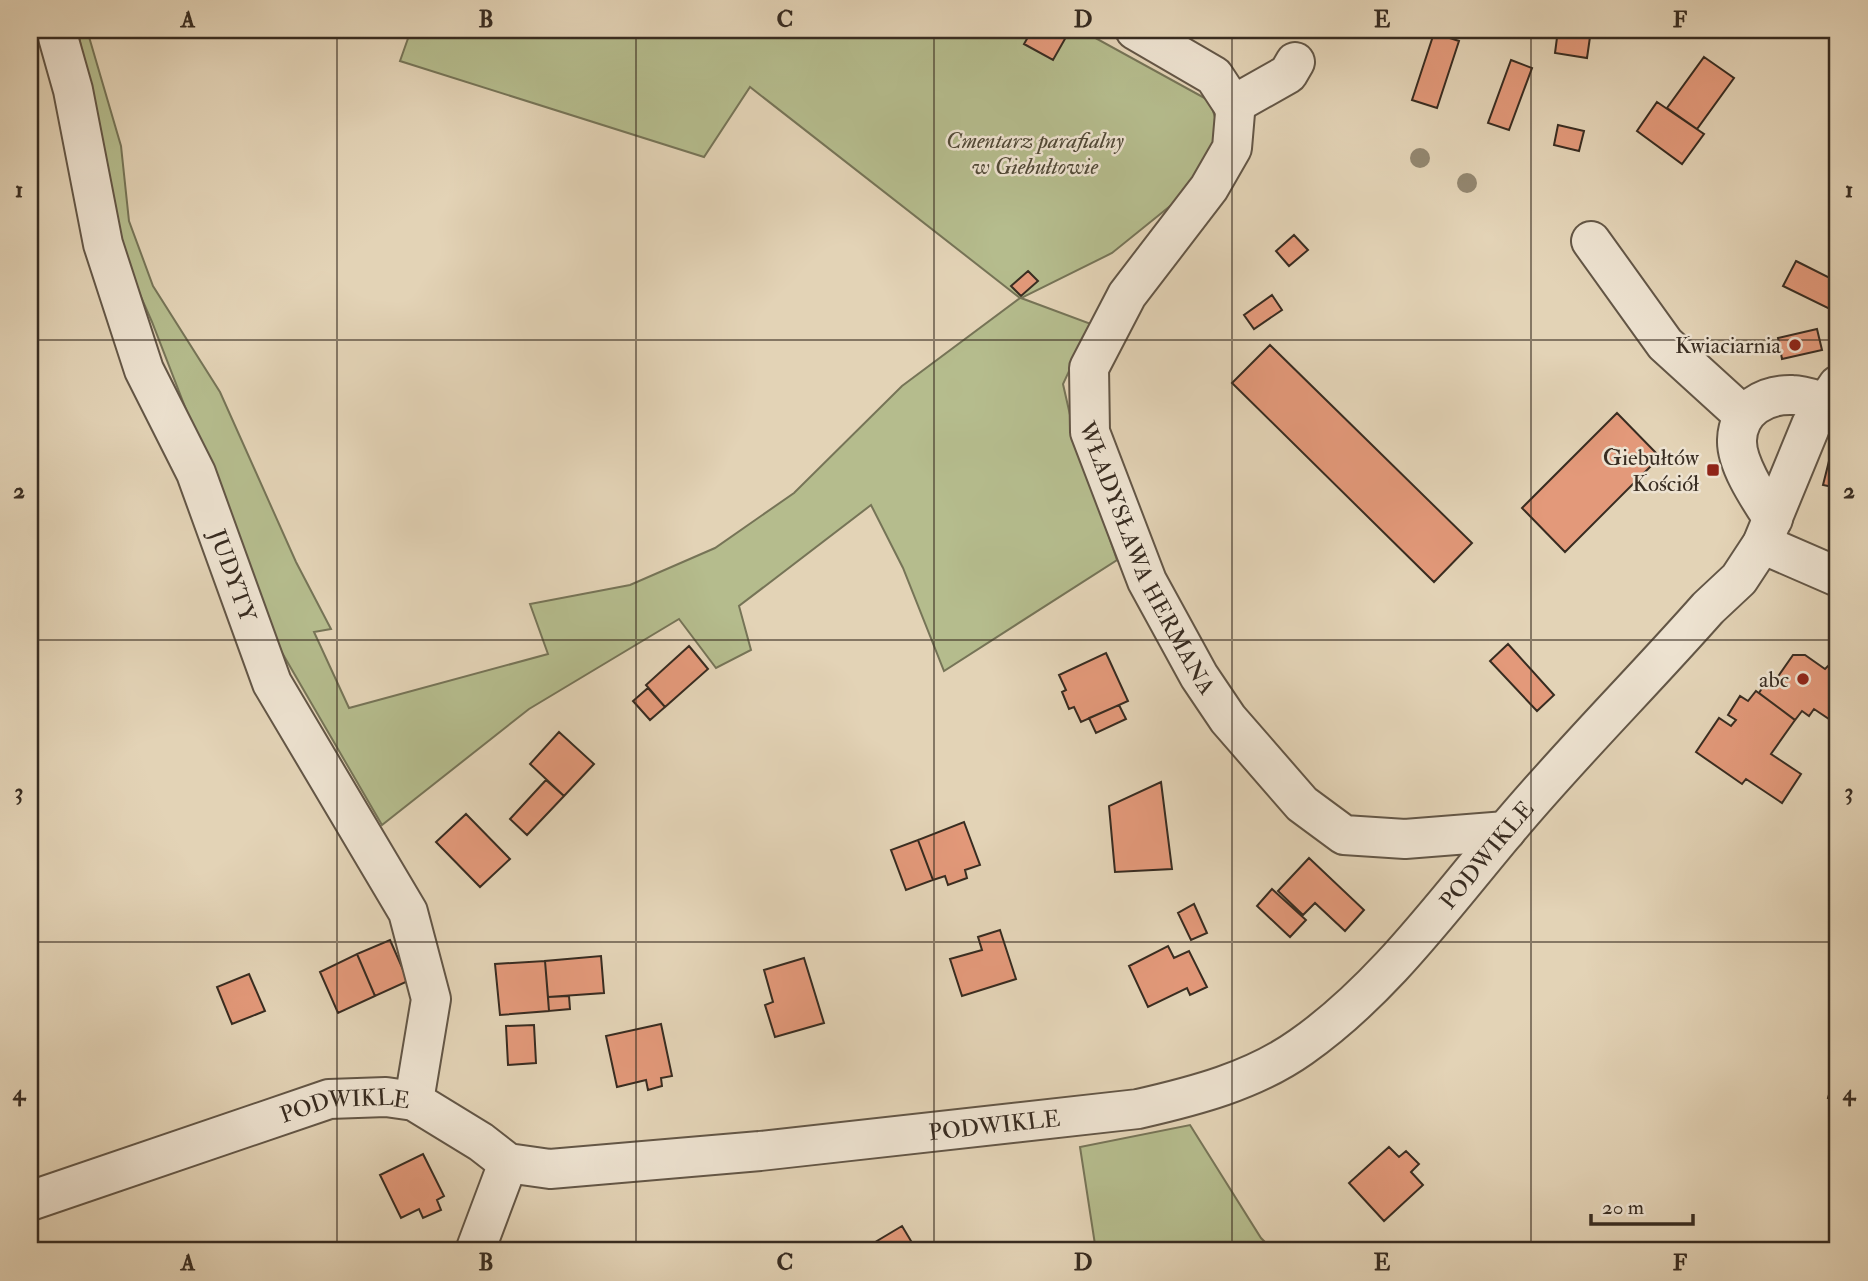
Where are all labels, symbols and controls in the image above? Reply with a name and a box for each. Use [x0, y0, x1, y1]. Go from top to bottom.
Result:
text: A [180, 5, 196, 34]
text: B [478, 5, 494, 34]
text: C [777, 5, 793, 34]
text: D [1074, 5, 1092, 34]
text: E [1374, 5, 1391, 34]
text: F [1673, 5, 1688, 34]
park label: Cmentarz parafialny w Giebułtowie [946, 126, 1124, 181]
text: 1 [15, 175, 23, 204]
text: 1 [1845, 175, 1853, 204]
place label: Kwiaciarnia [1675, 331, 1782, 360]
marker: Kwiaciarnia [1787, 337, 1803, 353]
street label: WŁADYSŁAWA HERMANA [1072, 416, 1222, 701]
place label: Giebułtów Kościół [1603, 443, 1700, 498]
marker: Giebułtów Kościół [1705, 462, 1721, 478]
text: 2 [13, 476, 25, 505]
text: 2 [1843, 476, 1855, 505]
street label: JUDYTY [202, 524, 263, 627]
place label: abc [1759, 665, 1789, 694]
marker: abc [1795, 671, 1811, 687]
text: 3 [15, 777, 23, 806]
text: 3 [1845, 777, 1853, 806]
street label: PODWIKLE [1434, 795, 1540, 915]
text: 4 [12, 1078, 27, 1107]
text: 4 [1842, 1078, 1857, 1107]
street label: PODWIKLE [276, 1083, 412, 1130]
street label: PODWIKLE [927, 1104, 1062, 1147]
scale bar [1591, 1183, 1693, 1227]
text: 20 m [1602, 1194, 1644, 1221]
text: A [180, 1248, 196, 1277]
text: B [478, 1248, 494, 1277]
text: C [777, 1248, 793, 1277]
text: D [1074, 1248, 1092, 1277]
text: E [1374, 1248, 1391, 1277]
text: F [1673, 1248, 1688, 1277]

